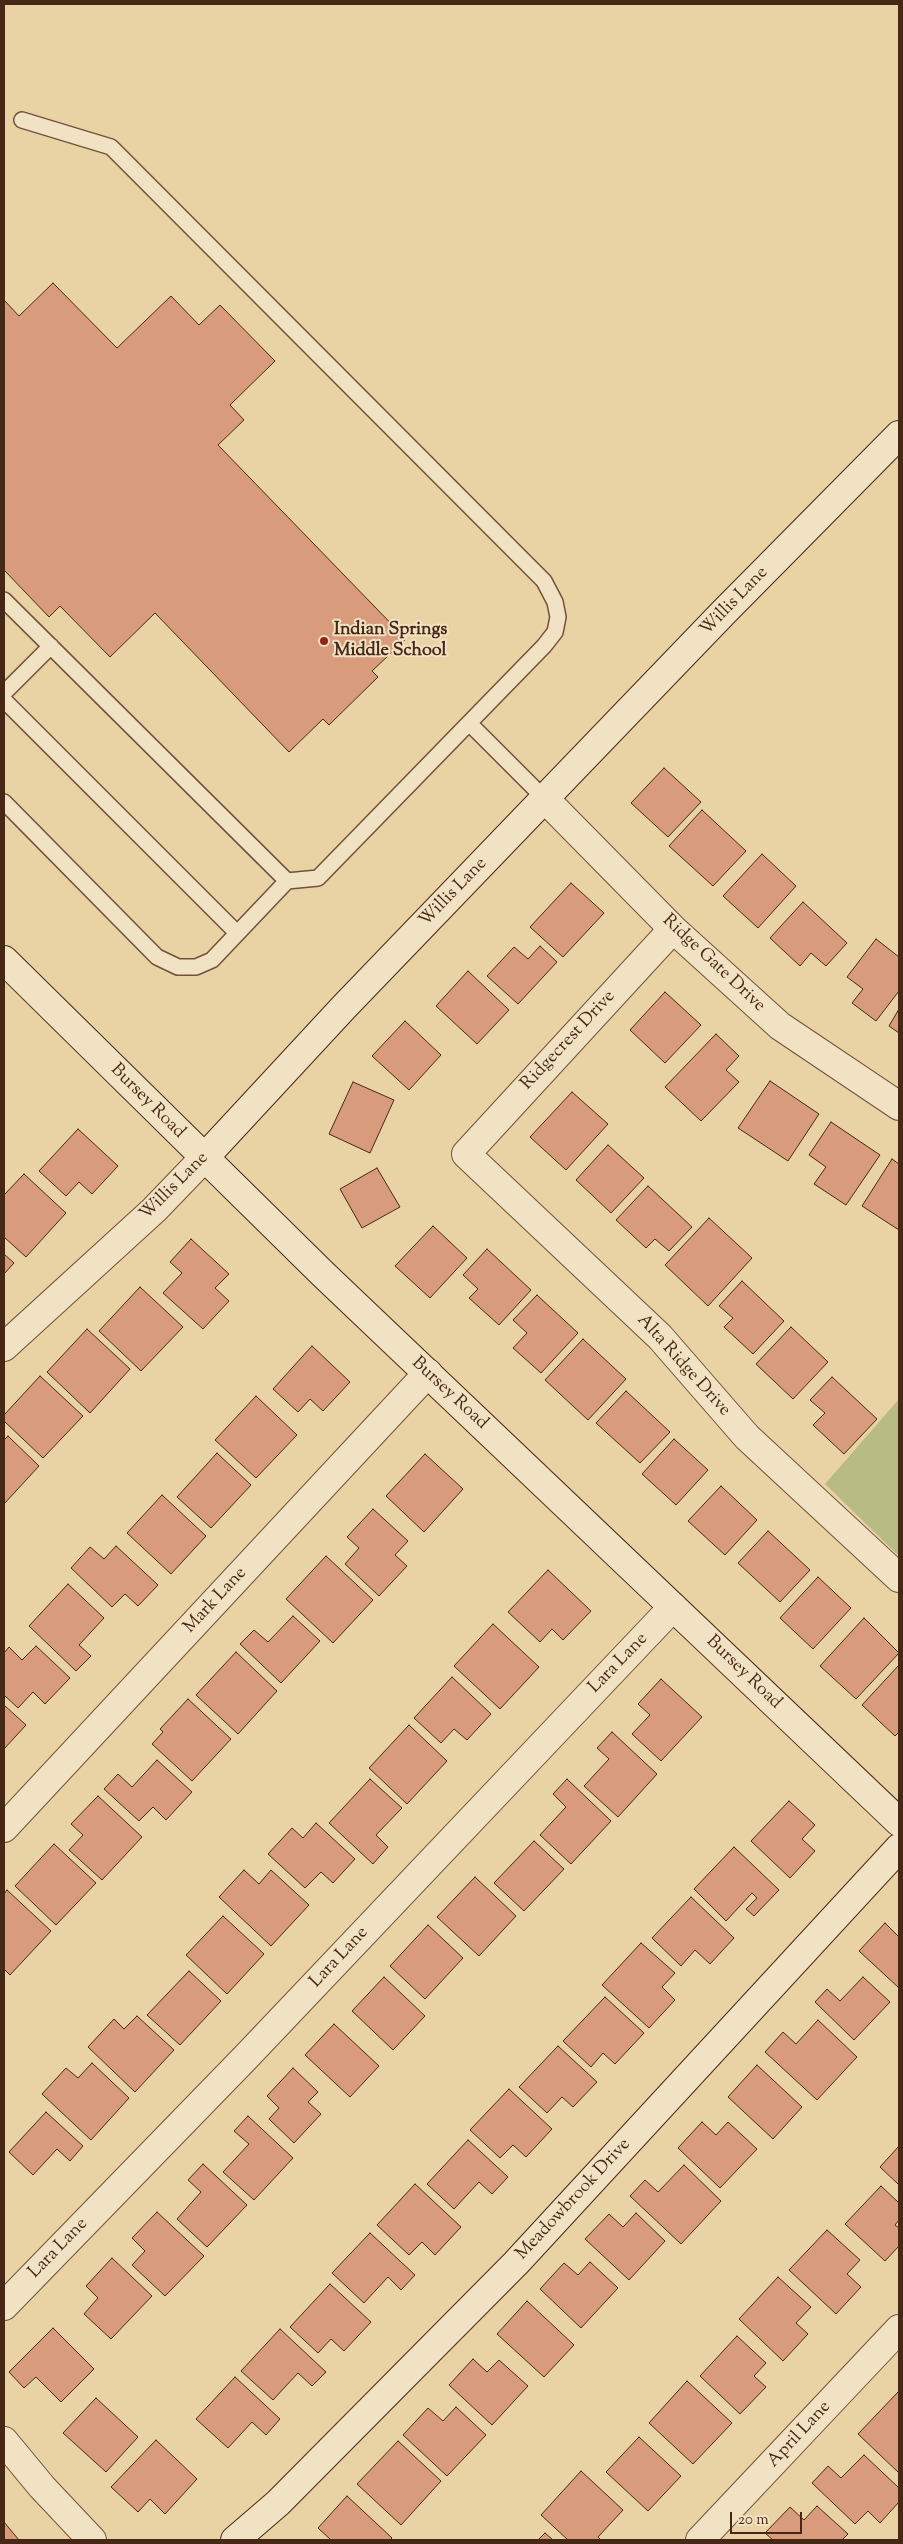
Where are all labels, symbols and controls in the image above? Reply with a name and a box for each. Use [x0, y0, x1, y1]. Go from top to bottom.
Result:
street label: Willis Lane [697, 563, 773, 641]
place label: Indian Springs Middle School [334, 620, 447, 662]
marker: Indian Springs Middle School [318, 635, 330, 647]
street label: Willis Lane [416, 854, 492, 932]
street label: Ridge Gate Drive [657, 911, 769, 1017]
street label: Ridgecrest Drive [517, 987, 621, 1095]
street label: Bursey Road [105, 1060, 189, 1144]
street label: Willis Lane [136, 1148, 214, 1226]
street label: Alta Ridge Drive [632, 1311, 734, 1421]
street label: Bursey Road [406, 1353, 492, 1435]
street label: Mark Lane [180, 1563, 252, 1639]
street label: Lara Lane [585, 1629, 653, 1699]
street label: Bursey Road [701, 1632, 785, 1714]
street label: Lara Lane [306, 1923, 374, 1993]
street label: Meadowbrook Drive [512, 2135, 636, 2265]
street label: Lara Lane [25, 2214, 93, 2284]
street label: April Lane [764, 2397, 836, 2473]
scale bar [733, 2502, 806, 2534]
text: 20 m [738, 2510, 769, 2531]

